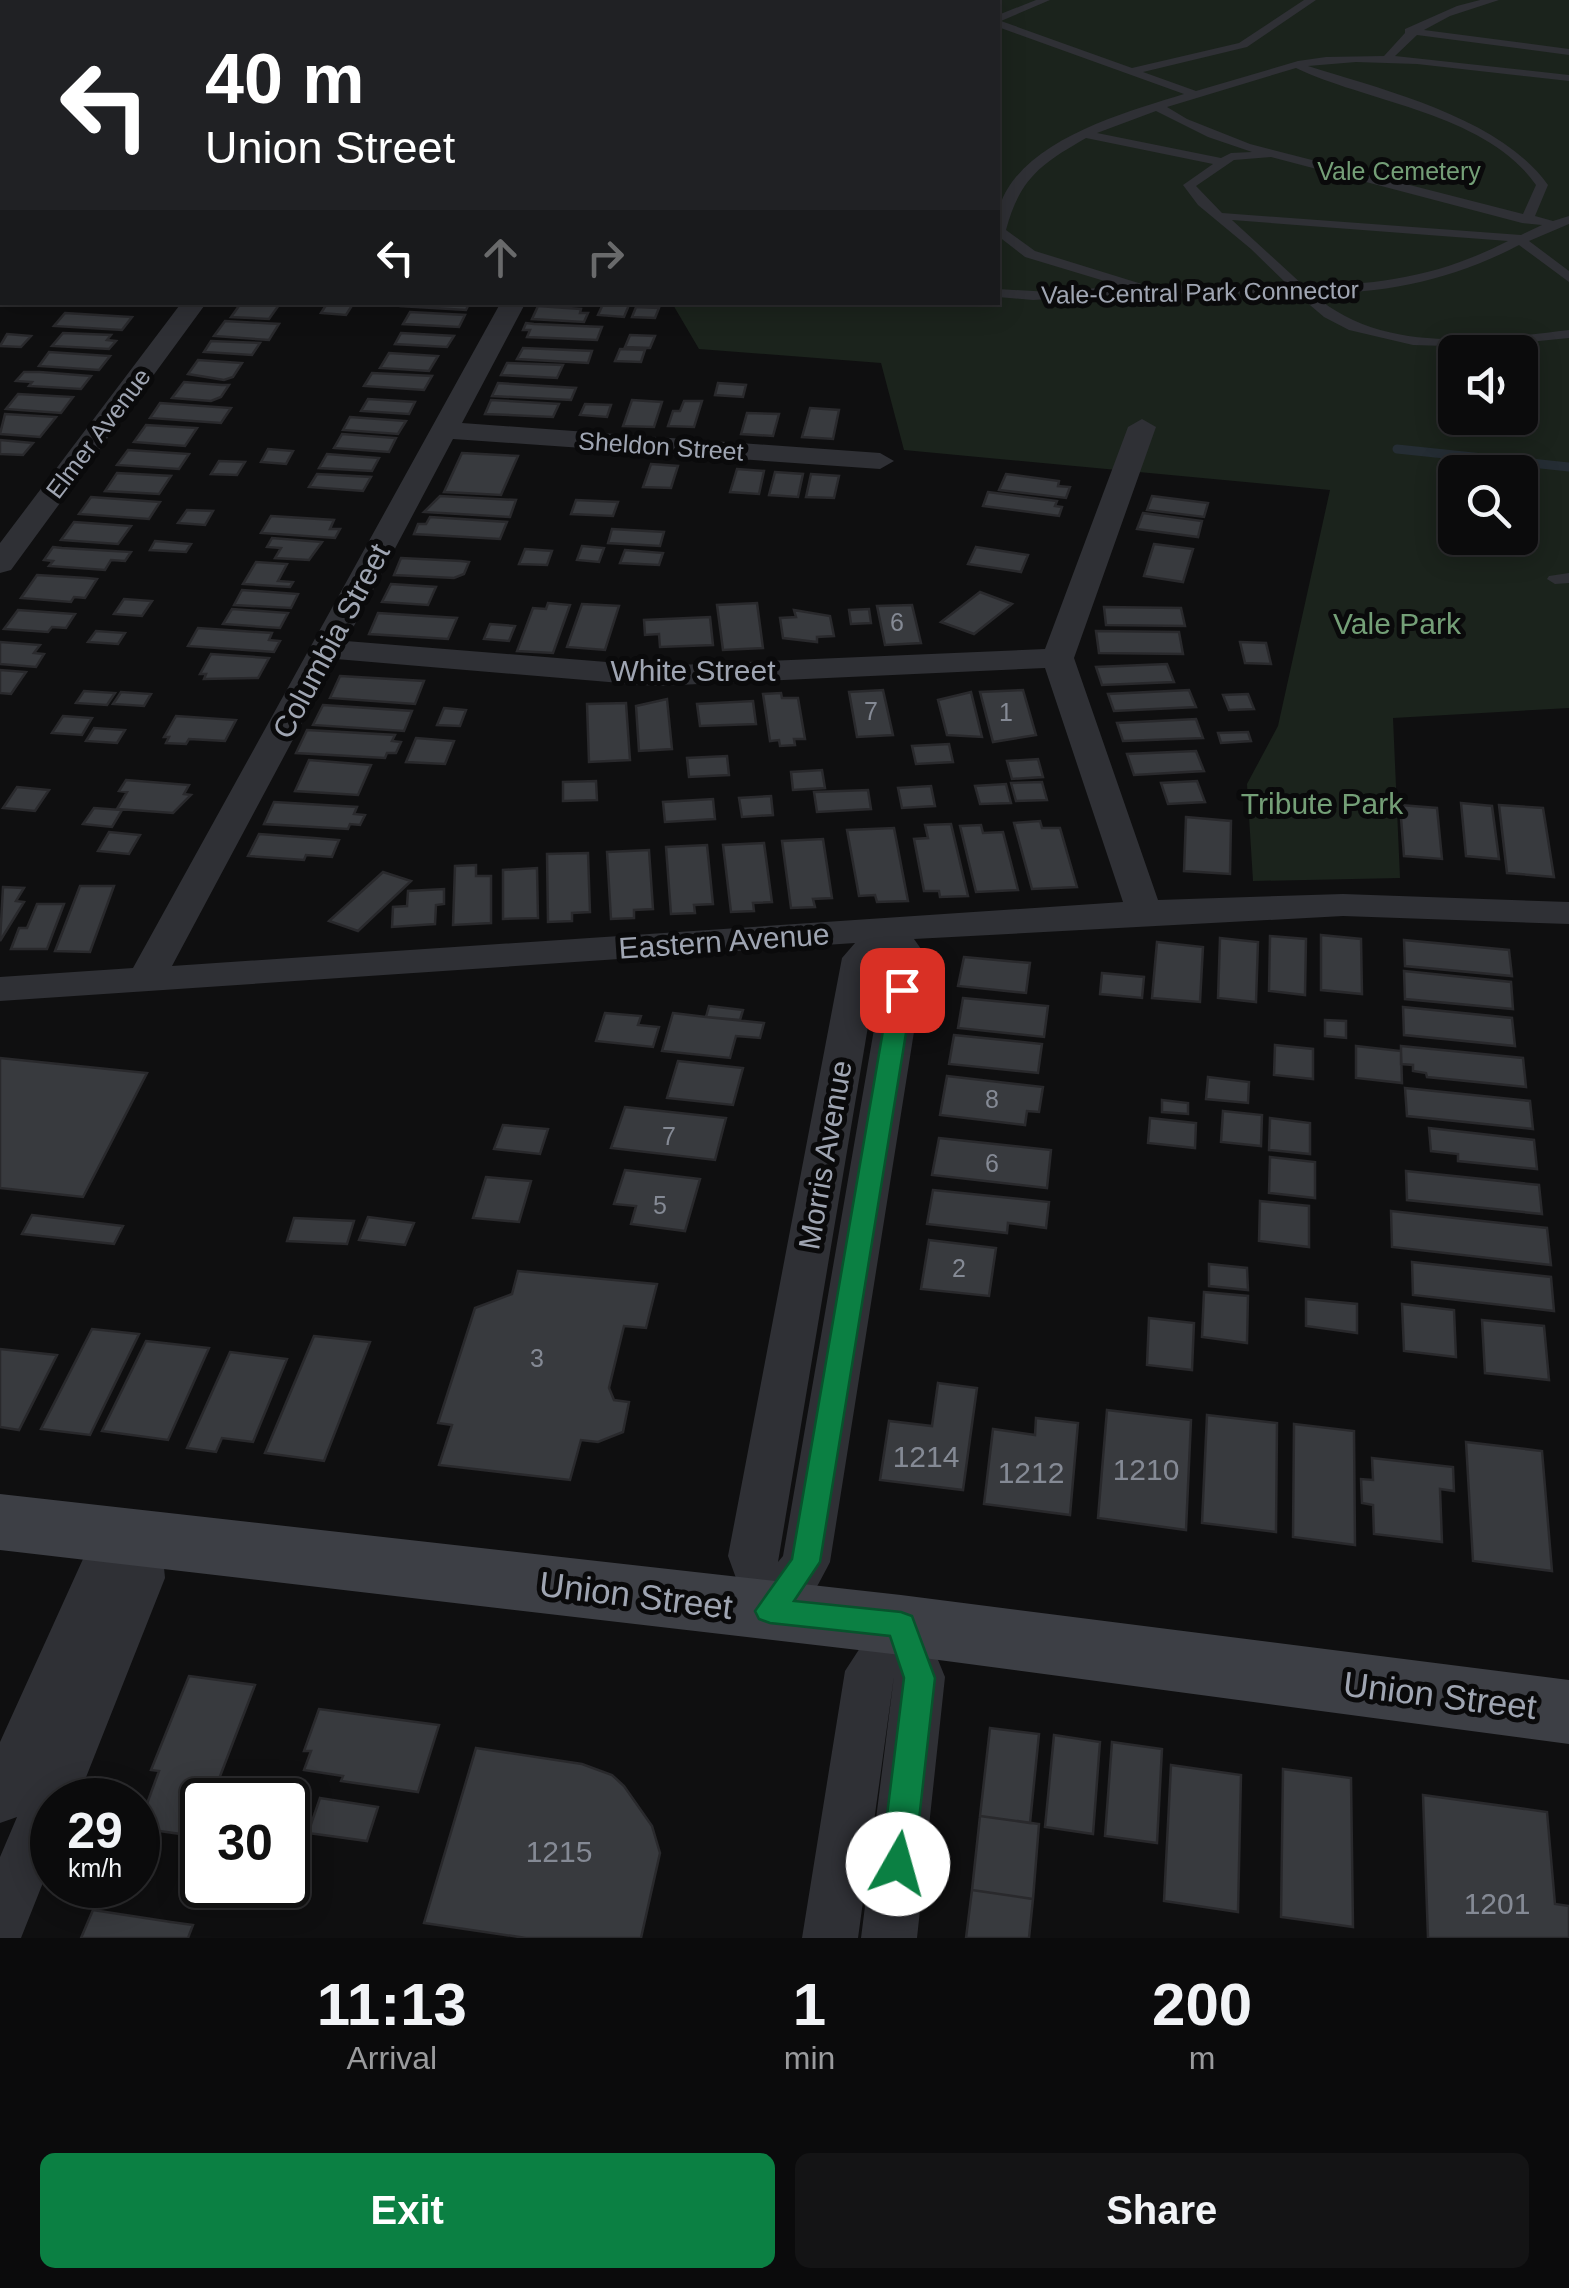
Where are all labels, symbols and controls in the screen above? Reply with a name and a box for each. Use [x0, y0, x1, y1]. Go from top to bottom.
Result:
icon: left [40, 40, 170, 170]
text: 40 m [205, 40, 365, 118]
text: Union Street [205, 122, 455, 173]
park label: Vale Cemetery [1317, 157, 1481, 185]
icon: left [368, 230, 423, 285]
icon: ahead [473, 230, 528, 285]
icon: right [578, 230, 633, 285]
street label: Vale-Central Park Connector [1041, 275, 1359, 309]
map controls [1438, 335, 1538, 555]
button: sound [1438, 335, 1538, 435]
street label: Elmer Avenue [40, 363, 156, 503]
street label: Sheldon Street [578, 426, 745, 466]
button: search [1438, 455, 1538, 555]
street label: Columbia Street [266, 538, 396, 744]
park label: Vale Park [1333, 607, 1462, 640]
house number: 6 [890, 608, 904, 636]
street label: White Street [610, 654, 776, 687]
house number: 7 [864, 697, 878, 725]
house number: 1 [999, 698, 1013, 726]
park label: Tribute Park [1241, 787, 1404, 820]
street label: Eastern Avenue [617, 917, 831, 965]
pin [860, 948, 945, 1033]
icon: arrive [875, 963, 930, 1018]
street label: Morris Avenue [792, 1058, 858, 1252]
house number: 8 [985, 1085, 999, 1113]
house number: 7 [662, 1122, 676, 1150]
house number: 6 [985, 1149, 999, 1177]
house number: 5 [653, 1191, 667, 1219]
house number: 2 [952, 1254, 966, 1282]
house number: 3 [530, 1344, 544, 1372]
house number: 1214 [893, 1440, 959, 1473]
house number: 1210 [1113, 1453, 1179, 1486]
house number: 1212 [998, 1456, 1064, 1489]
street label: Union Street [537, 1564, 735, 1626]
street label: Union Street [1341, 1664, 1539, 1726]
speed limit sign: 30 [180, 1778, 310, 1908]
text: 29 [67, 1803, 123, 1859]
position arrow [846, 1812, 950, 1916]
house number: 1215 [526, 1835, 592, 1868]
text: km/h [68, 1854, 122, 1882]
house number: 1201 [1464, 1887, 1530, 1920]
text: 11:13 [317, 1971, 467, 2038]
text: 1 [793, 1971, 826, 2038]
text: 200 [1152, 1971, 1252, 2038]
text: Arrival [347, 2040, 437, 2076]
text: min [784, 2040, 835, 2076]
text: m [1189, 2040, 1215, 2076]
button: Exit [40, 2153, 775, 2268]
button: Share [795, 2153, 1529, 2268]

